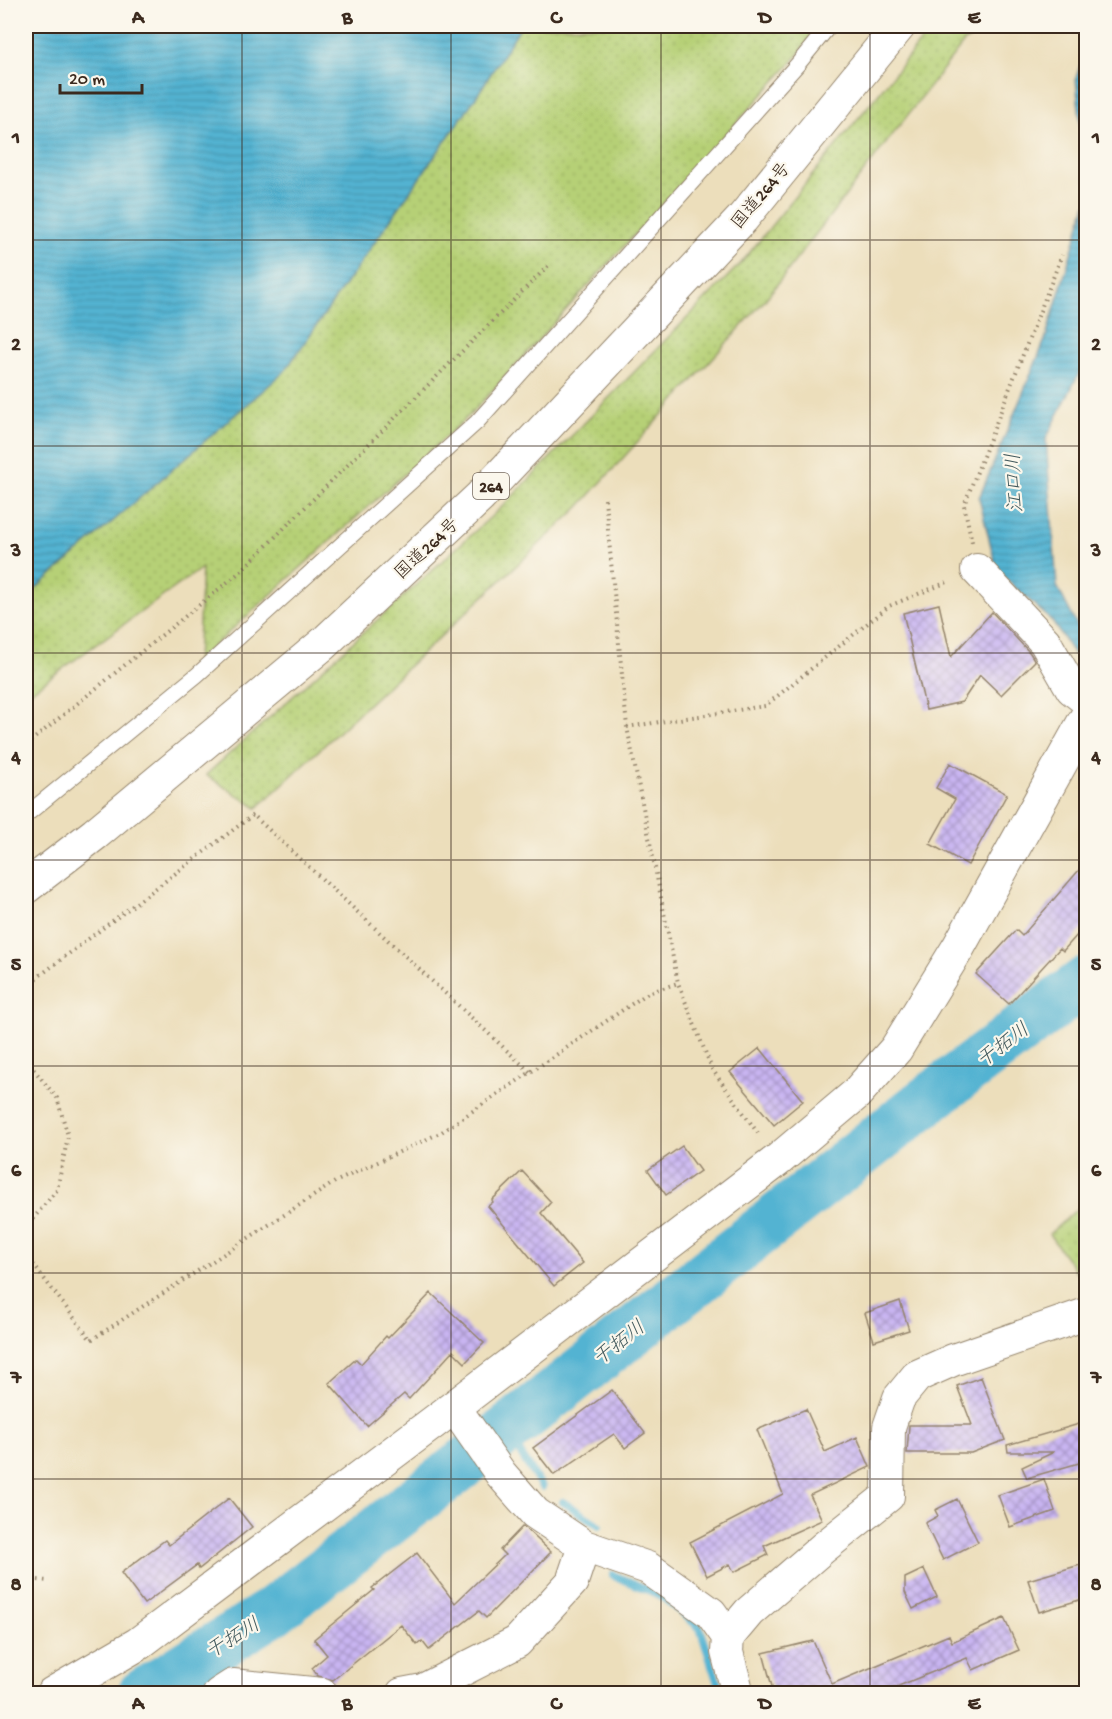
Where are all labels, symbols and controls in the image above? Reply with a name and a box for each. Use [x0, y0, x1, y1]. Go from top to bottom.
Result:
text: A [131, 8, 146, 31]
text: B [341, 8, 353, 31]
text: C [550, 8, 564, 31]
text: D [756, 8, 772, 31]
text: E [968, 8, 982, 31]
scale bar [60, 57, 142, 95]
text: 20 m [69, 70, 105, 91]
text: 1 [11, 128, 20, 151]
text: 1 [1091, 128, 1100, 151]
street label: 国道264号 [727, 158, 796, 234]
text: 2 [11, 335, 21, 358]
text: 2 [1091, 335, 1101, 358]
water label: 江口川 [1002, 452, 1030, 513]
road number: 264 [473, 473, 509, 499]
street label: 国道264号 [390, 514, 464, 585]
text: 3 [10, 541, 21, 564]
text: 3 [1090, 541, 1101, 564]
text: 4 [10, 748, 21, 771]
text: 4 [1090, 748, 1101, 771]
text: 5 [11, 955, 22, 978]
text: 5 [1091, 955, 1102, 978]
water label: 干拓川 [973, 1019, 1035, 1074]
text: 6 [11, 1161, 22, 1184]
text: 6 [1091, 1161, 1102, 1184]
water label: 干拓川 [589, 1316, 651, 1372]
text: 7 [10, 1368, 23, 1391]
text: 7 [1090, 1368, 1103, 1391]
text: 8 [11, 1575, 22, 1598]
text: 8 [1091, 1575, 1102, 1598]
water label: 干拓川 [202, 1613, 265, 1666]
text: A [131, 1694, 146, 1717]
text: B [341, 1694, 353, 1717]
text: C [550, 1694, 564, 1717]
text: D [756, 1694, 772, 1717]
text: E [968, 1694, 982, 1717]

